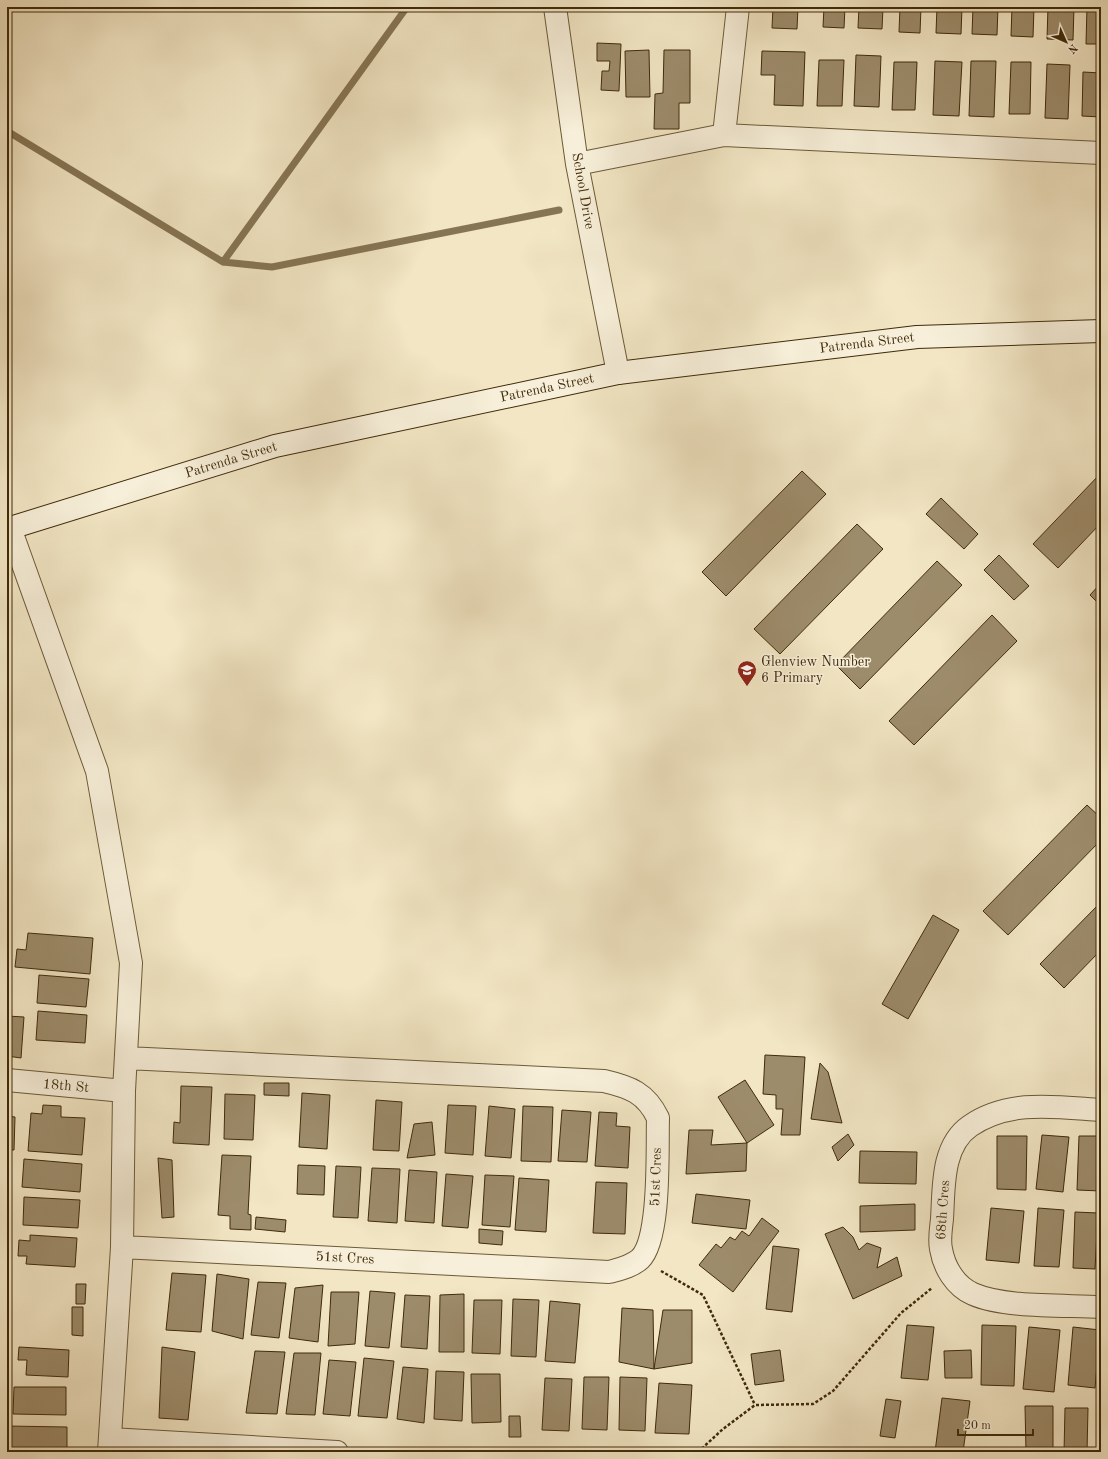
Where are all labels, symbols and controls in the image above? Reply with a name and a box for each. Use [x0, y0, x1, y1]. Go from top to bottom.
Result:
north arrow [1046, 22, 1086, 62]
text: N [1065, 41, 1079, 55]
street label: School Drive [569, 152, 597, 230]
street label: Patrenda Street [819, 330, 915, 356]
street label: Patrenda Street [499, 371, 595, 405]
street label: Patrenda Street [183, 439, 279, 481]
place label: Glenview Number 6 Primary [761, 655, 870, 685]
school or university icon: Glenview Number 6 Primary [736, 659, 758, 687]
street label: 18th St [42, 1077, 90, 1095]
street label: 51st Cres [648, 1147, 664, 1207]
street label: 68th Cres [934, 1179, 952, 1241]
street label: 51st Cres [315, 1249, 375, 1267]
scale bar [958, 1411, 1033, 1437]
text: 20 m [964, 1420, 991, 1432]

